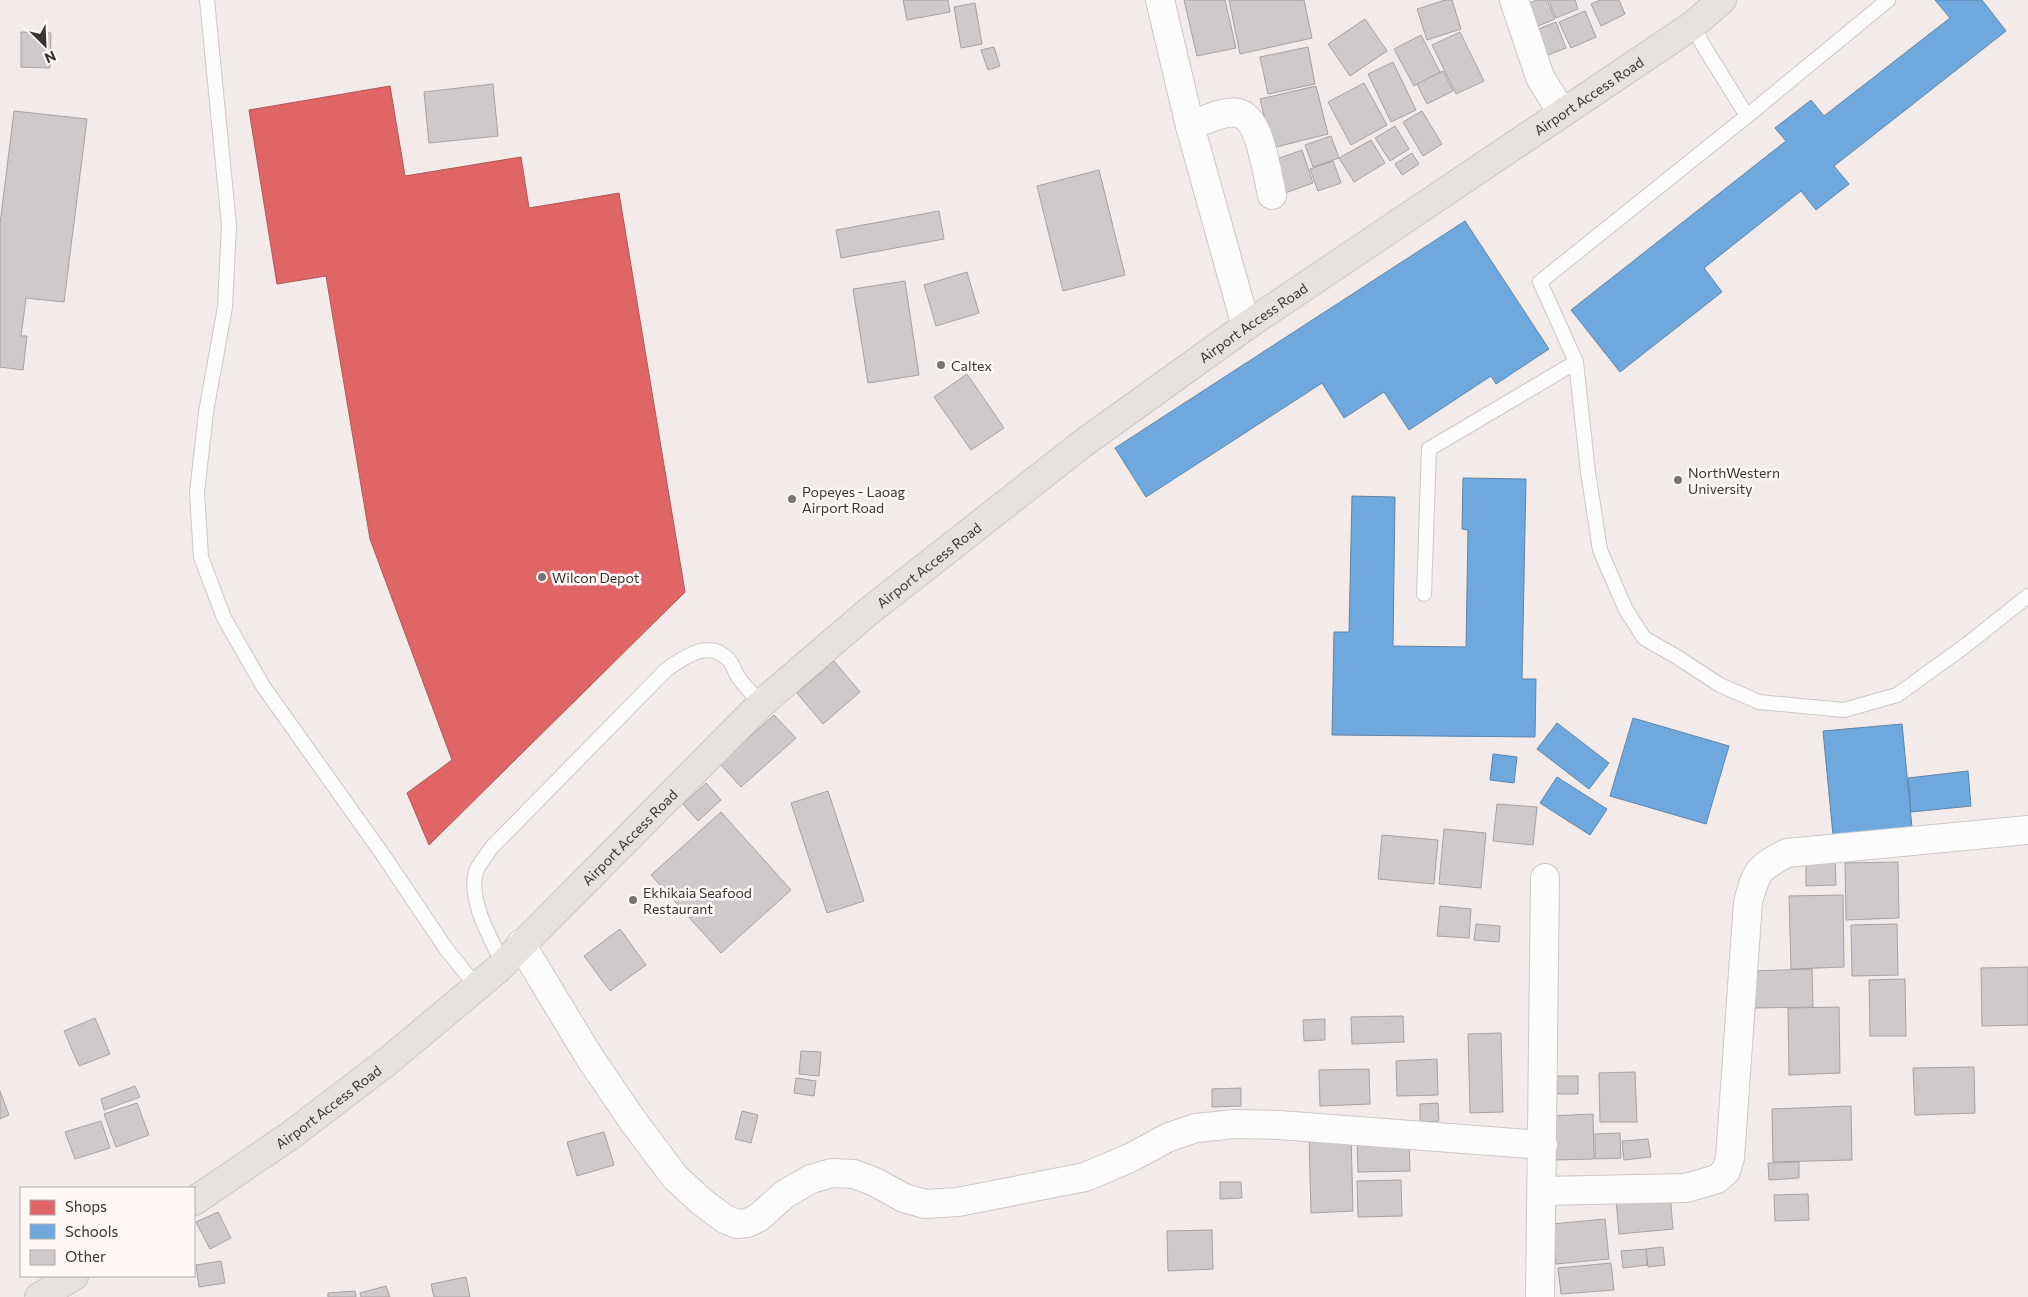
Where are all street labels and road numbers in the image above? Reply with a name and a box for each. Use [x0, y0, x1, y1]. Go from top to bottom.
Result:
street label: Airport Access Road [1530, 53, 1646, 138]
street label: Airport Access Road [1195, 279, 1310, 366]
street label: Airport Access Road [873, 518, 984, 611]
street label: Airport Access Road [578, 785, 680, 888]
street label: Airport Access Road [272, 1061, 384, 1152]

